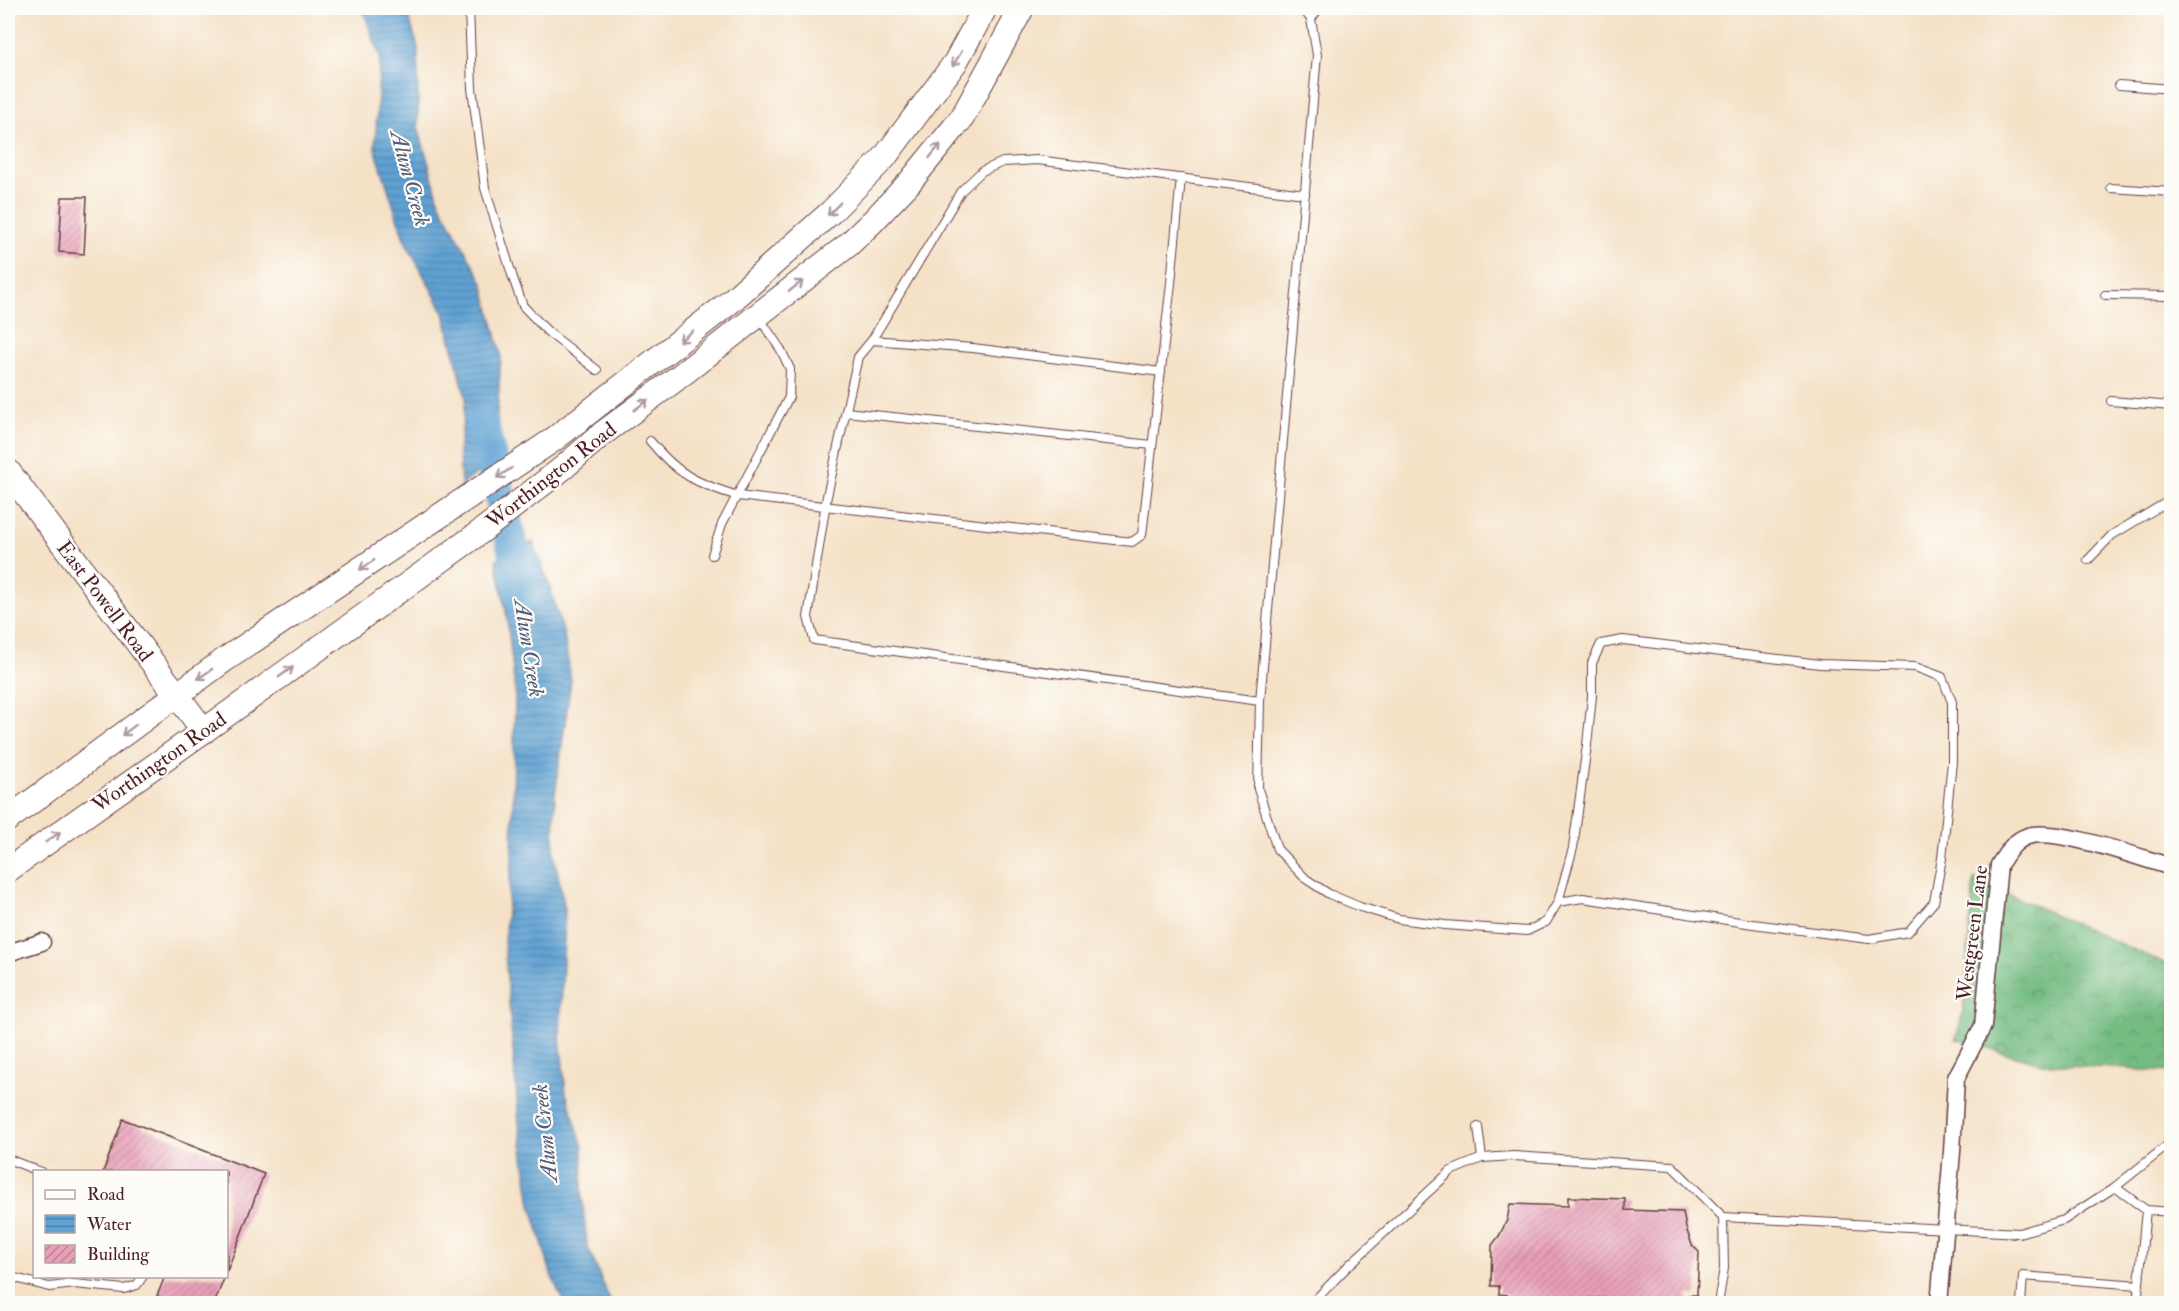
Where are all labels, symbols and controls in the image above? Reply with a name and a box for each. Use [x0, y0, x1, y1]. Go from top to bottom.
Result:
one-way arrow [951, 50, 963, 67]
water label: Alum Creek [383, 125, 436, 229]
one-way arrow [928, 144, 942, 159]
one-way arrow [826, 201, 841, 216]
one-way arrow [787, 280, 803, 293]
one-way arrow [678, 329, 694, 342]
one-way arrow [633, 399, 649, 411]
street label: Worthington Road [480, 416, 622, 535]
one-way arrow [496, 467, 513, 479]
street label: East Powell Road [50, 535, 159, 668]
one-way arrow [358, 559, 375, 572]
water label: Alum Creek [507, 595, 551, 699]
one-way arrow [277, 666, 293, 679]
one-way arrow [197, 668, 213, 680]
street label: Worthington Road [86, 706, 232, 819]
one-way arrow [121, 723, 137, 736]
one-way arrow [45, 831, 61, 844]
street label: Westgreen Lane [1951, 863, 1994, 1004]
water label: Alum Creek [526, 1082, 564, 1185]
legend [33, 1170, 228, 1278]
text: Road [87, 1183, 125, 1206]
text: Water [86, 1213, 131, 1236]
text: Building [87, 1243, 150, 1266]

